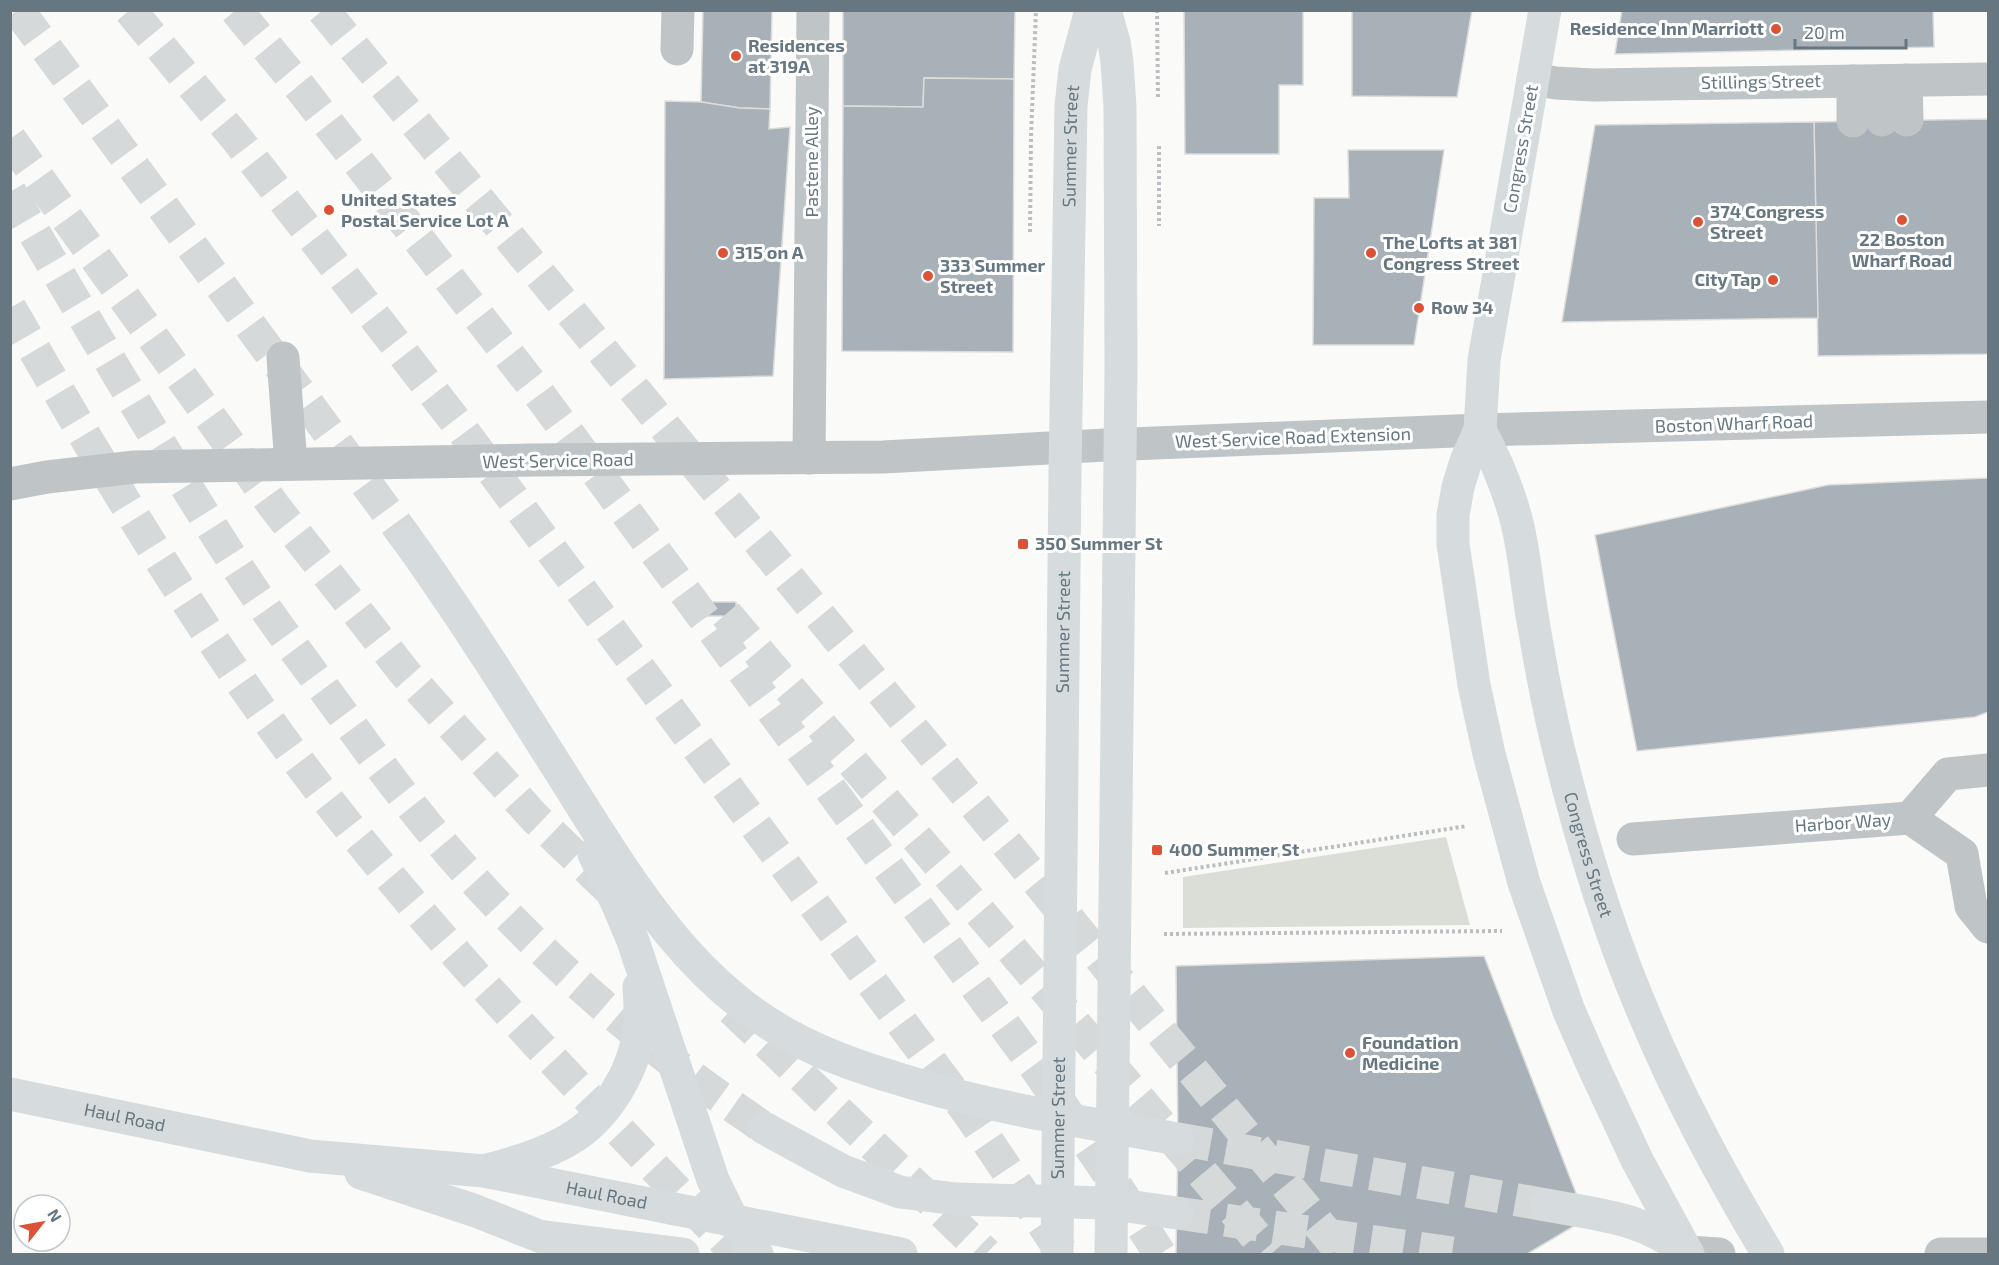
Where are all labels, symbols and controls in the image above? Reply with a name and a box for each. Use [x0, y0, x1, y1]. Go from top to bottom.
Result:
scale bar [1795, 12, 1906, 50]
place label: Residence Inn Marriott [1570, 17, 1765, 39]
text: 20 m [1804, 21, 1845, 43]
marker: Residence Inn Marriott [1769, 22, 1783, 36]
place label: Residences at 319A [748, 34, 845, 77]
marker: Residences at 319A [729, 49, 743, 63]
street label: Stillings Street [1701, 69, 1821, 93]
street label: Congress Street [1498, 83, 1542, 215]
street label: Summer Street [1057, 84, 1083, 207]
street label: Pastene Alley [800, 106, 822, 217]
place label: United States Postal Service Lot A [341, 188, 509, 231]
place label: 374 Congress Street [1710, 200, 1824, 243]
marker: United States Postal Service Lot A [322, 203, 336, 217]
marker: 22 Boston Wharf Road [1895, 213, 1909, 227]
marker: 374 Congress Street [1691, 215, 1705, 229]
place label: 22 Boston Wharf Road [1852, 228, 1952, 271]
place label: The Lofts at 381 Congress Street [1383, 231, 1520, 274]
place label: 315 on A [735, 241, 804, 263]
marker: 315 on A [716, 246, 730, 260]
marker: The Lofts at 381 Congress Street [1364, 246, 1378, 260]
place label: 333 Summer Street [940, 254, 1046, 297]
place label: City Tap [1694, 268, 1761, 290]
marker: 333 Summer Street [921, 269, 935, 283]
marker: City Tap [1766, 273, 1780, 287]
place label: Row 34 [1431, 296, 1494, 318]
marker: Row 34 [1412, 301, 1426, 315]
street label: Boston Wharf Road [1654, 409, 1814, 437]
street label: West Service Road Extension [1175, 422, 1411, 452]
street label: West Service Road [482, 448, 634, 472]
place label: 350 Summer St [1035, 532, 1163, 554]
marker: 350 Summer St [1016, 537, 1030, 551]
street label: Summer Street [1051, 571, 1074, 693]
street label: Congress Street [1560, 789, 1618, 920]
street label: Harbor Way [1794, 808, 1892, 836]
place label: 400 Summer St [1169, 838, 1300, 860]
marker: 400 Summer St [1150, 843, 1164, 857]
place label: Foundation Medicine [1362, 1031, 1459, 1074]
marker: Foundation Medicine [1343, 1046, 1357, 1060]
street label: Summer Street [1046, 1056, 1069, 1179]
street label: Haul Road [82, 1098, 167, 1136]
street label: Haul Road [564, 1176, 649, 1213]
north arrow [12, 1193, 72, 1253]
text: N [44, 1205, 66, 1225]

